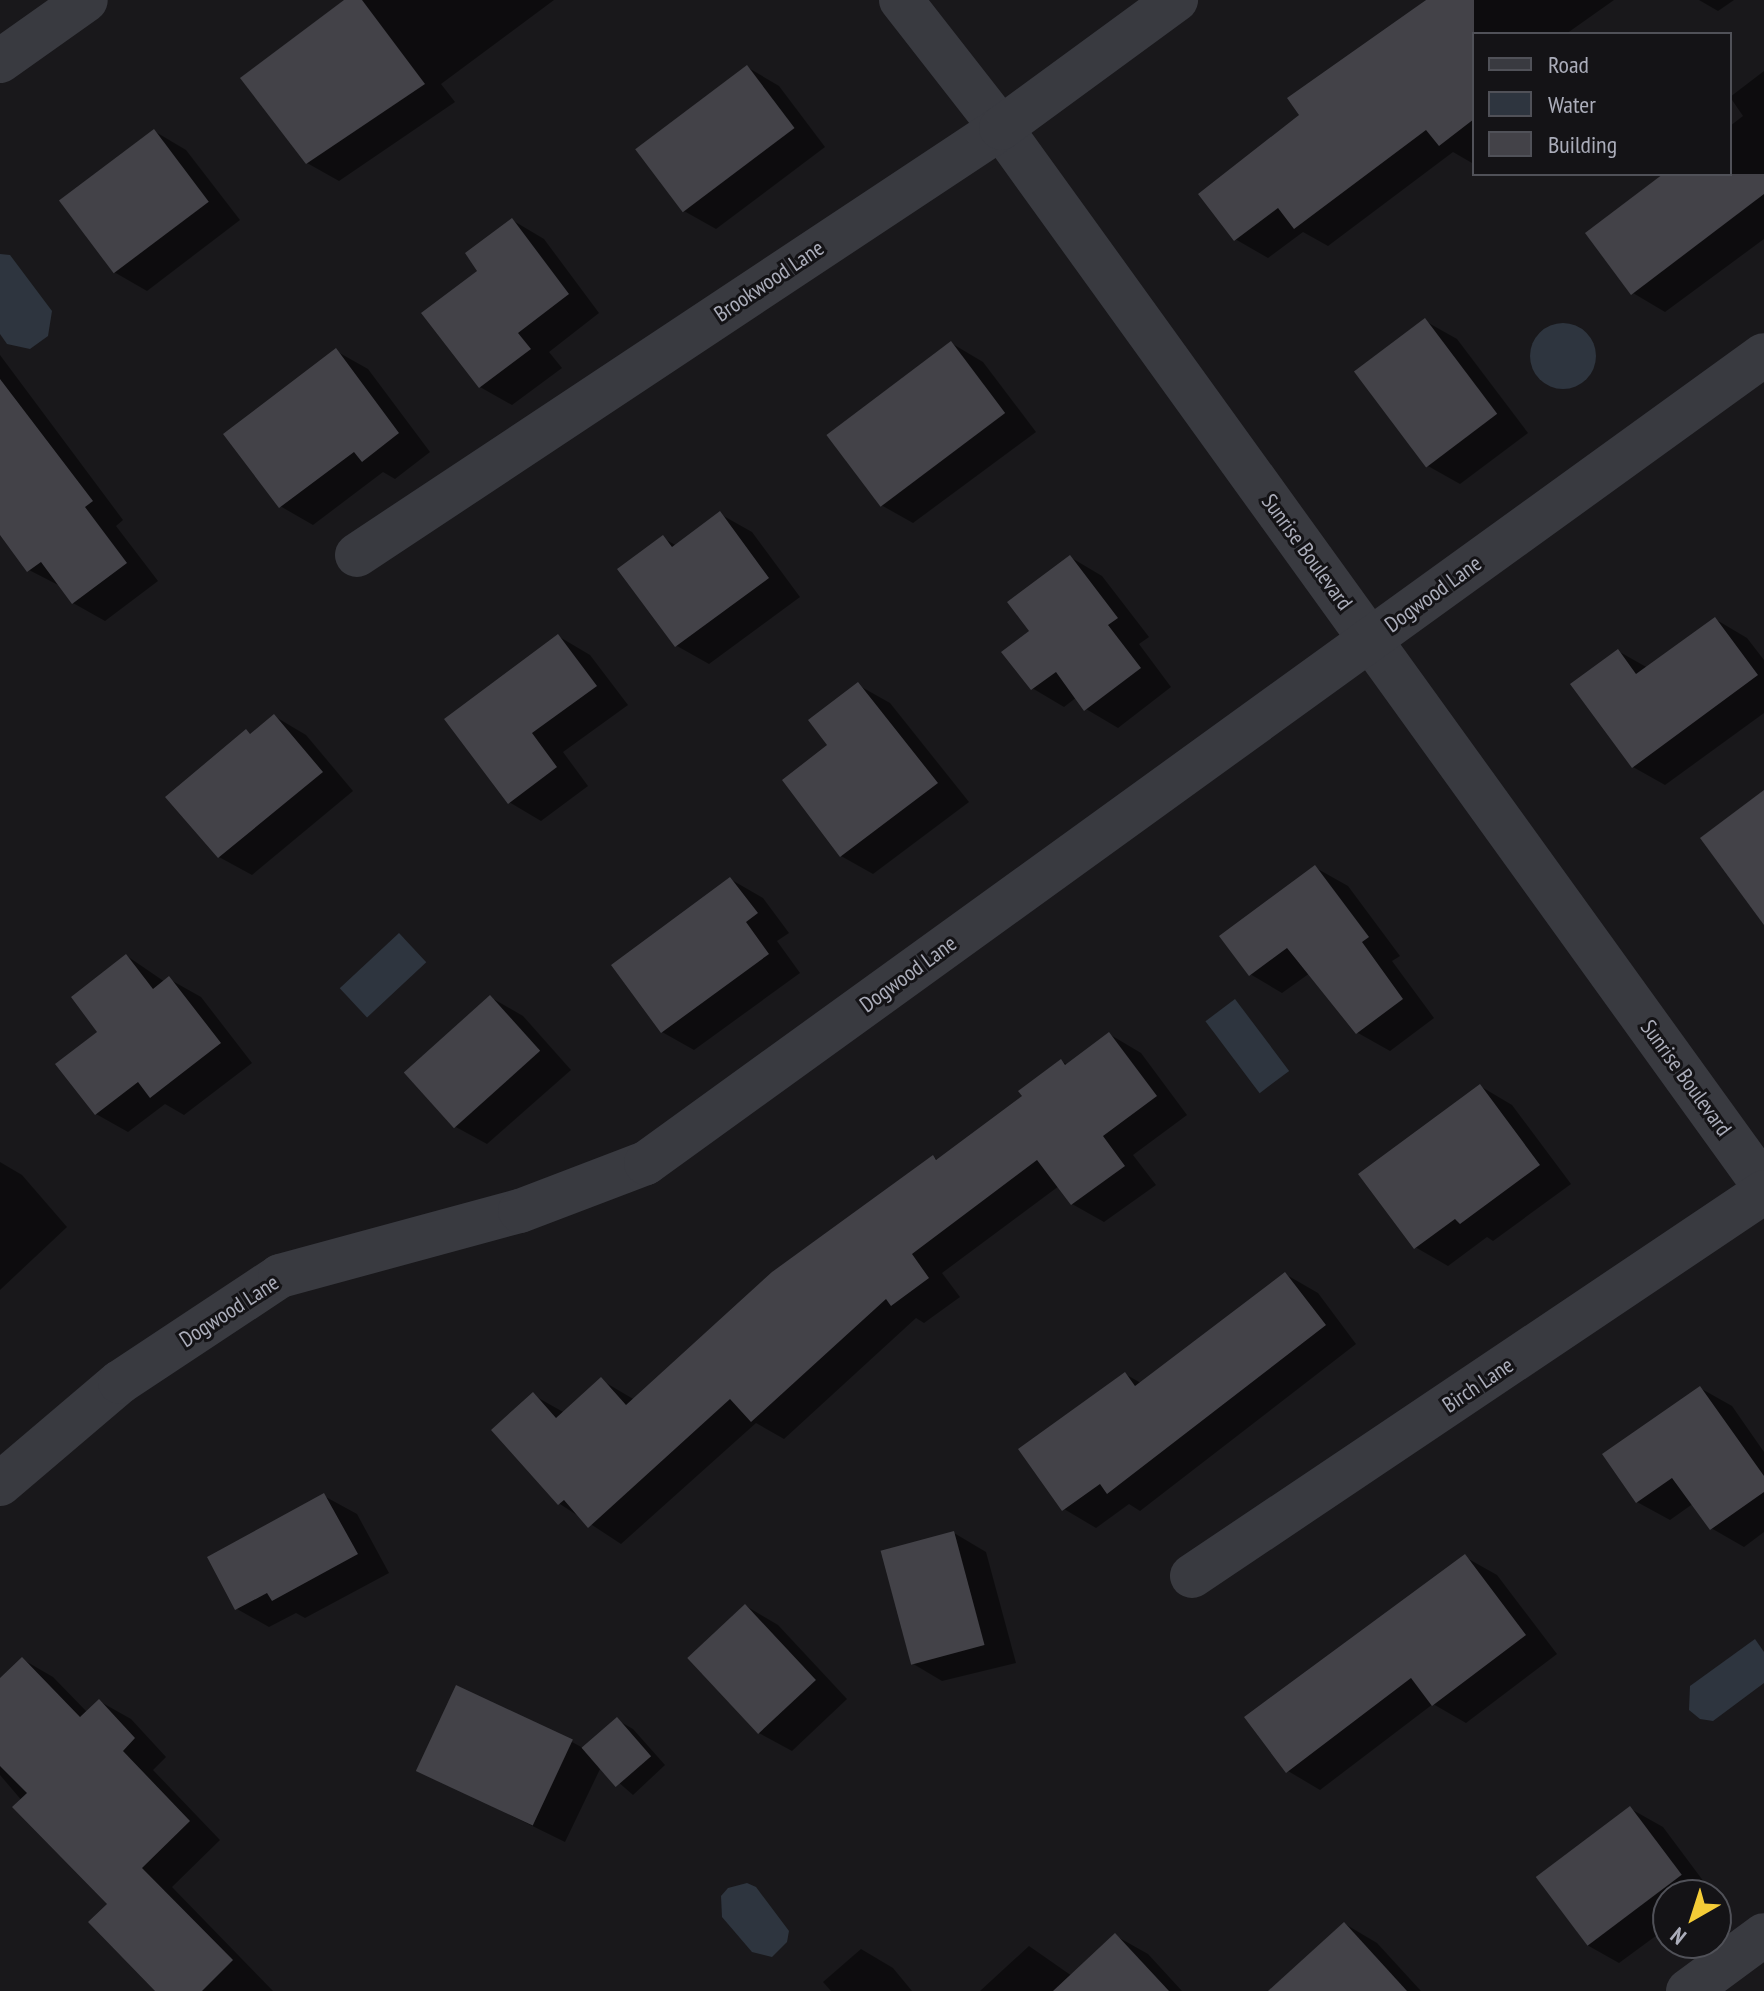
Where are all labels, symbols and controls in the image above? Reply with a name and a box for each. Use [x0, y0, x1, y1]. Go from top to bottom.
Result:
legend [1472, 32, 1732, 176]
text: Road [1548, 49, 1589, 80]
text: Water [1548, 89, 1596, 120]
text: Building [1548, 129, 1617, 160]
street label: Brookwood Lane [709, 235, 829, 327]
street label: Sunrise Boulevard [1256, 489, 1358, 615]
street label: Dogwood Lane [1380, 550, 1486, 638]
street label: Dogwood Lane [855, 930, 961, 1018]
street label: Sunrise Boulevard [1635, 1015, 1737, 1141]
street label: Dogwood Lane [174, 1269, 284, 1353]
street label: Birch Lane [1438, 1352, 1518, 1418]
north arrow [1652, 1879, 1732, 1959]
text: N [1665, 1921, 1692, 1951]

